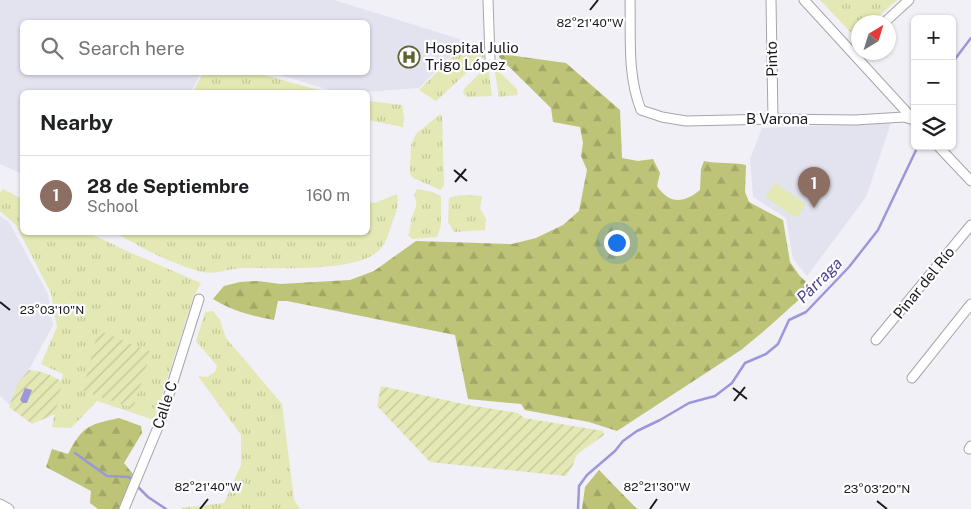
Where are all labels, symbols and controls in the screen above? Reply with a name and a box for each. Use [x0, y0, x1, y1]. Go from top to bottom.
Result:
north arrow [851, 15, 896, 60]
map controls [911, 15, 956, 150]
button: + [911, 15, 956, 60]
text: 82°21'40"W [557, 16, 624, 30]
search box [20, 20, 370, 75]
icon: search [38, 34, 66, 62]
text: Search here [78, 37, 185, 59]
place label: Hospital Julio Trigo López [425, 39, 519, 73]
street label: Pinto [763, 41, 780, 77]
hospital icon: Hospital Julio Trigo López [397, 45, 421, 69]
button: − [911, 60, 956, 105]
button: layers [911, 105, 956, 150]
text: Nearby [40, 110, 113, 135]
street label: B Varona [746, 110, 808, 127]
pin: 1 [798, 167, 830, 208]
text: 28 de Septiembre [87, 175, 249, 197]
text: 1 [53, 186, 59, 205]
text: 160 m [306, 186, 350, 205]
text: School [87, 197, 138, 216]
your location [604, 230, 630, 256]
street label: Pinar del Río [890, 243, 958, 322]
water label: Párraga [793, 254, 846, 307]
text: 23°03'10"N [20, 303, 84, 317]
street label: Calle C [149, 379, 180, 431]
text: 82°21'40"W [175, 480, 242, 494]
text: 82°21'30"W [624, 480, 691, 494]
text: 23°03'20"N [844, 482, 910, 496]

